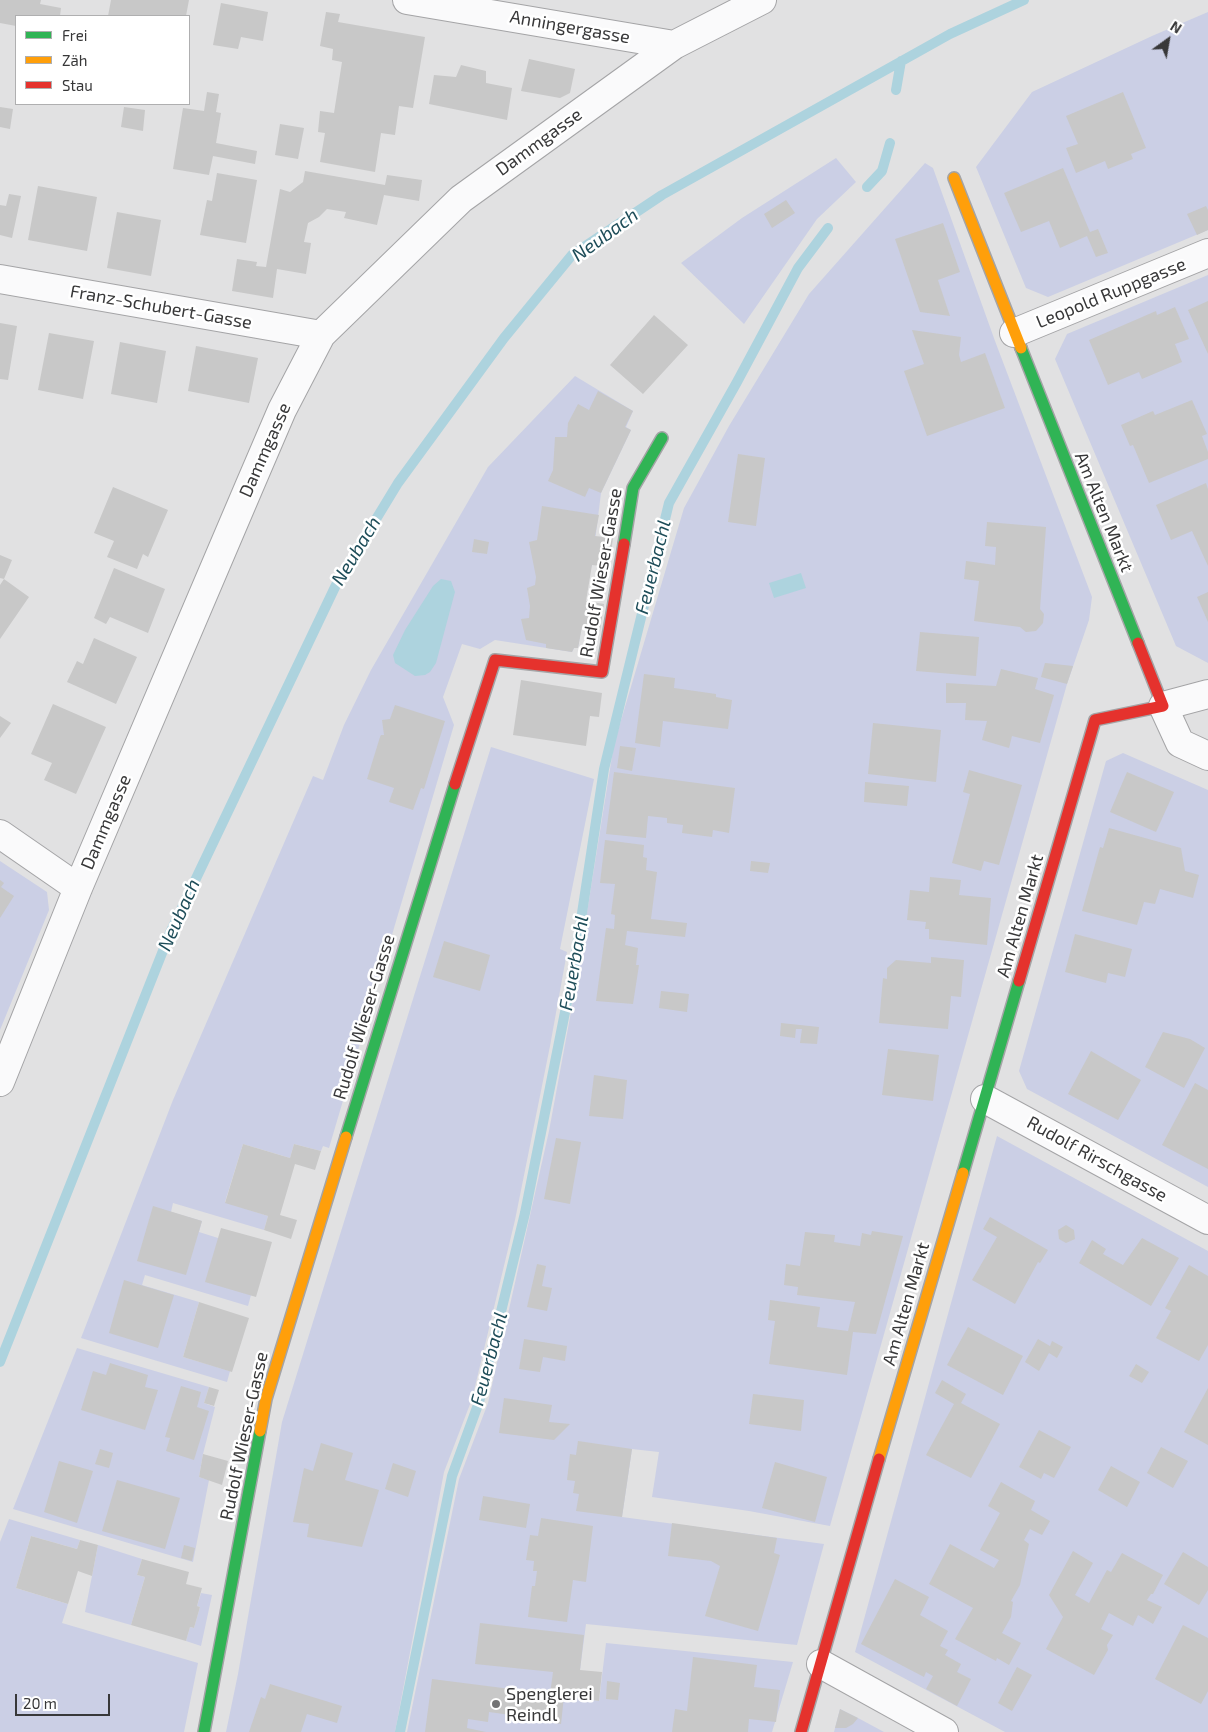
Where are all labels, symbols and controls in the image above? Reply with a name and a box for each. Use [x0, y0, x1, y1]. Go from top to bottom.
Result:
street label: Anningergasse [508, 6, 632, 48]
legend [15, 15, 190, 105]
north arrow [1143, 15, 1193, 65]
text: N [1167, 17, 1185, 37]
text: Frei [62, 26, 87, 44]
text: Zäh [62, 51, 87, 69]
text: Stau [62, 76, 93, 94]
street label: Dammgasse [492, 104, 586, 180]
water label: Neubach [567, 203, 643, 267]
street label: Leopold Ruppgasse [1033, 253, 1189, 333]
street label: Franz-Schubert-Gasse [68, 280, 254, 334]
street label: Dammgasse [235, 399, 295, 501]
street label: Am Alten Markt [1070, 449, 1138, 575]
street label: Rudolf Wieser-Gasse [575, 487, 627, 659]
water label: Neubach [327, 512, 385, 590]
water label: Feuerbachl [630, 518, 676, 616]
street label: Dammgasse [76, 771, 136, 873]
street label: Am Alten Markt [992, 852, 1048, 980]
water label: Neubach [153, 876, 205, 954]
water label: Feuerbachl [554, 914, 594, 1012]
street label: Rudolf Wieser-Gasse [329, 932, 399, 1102]
street label: Rudolf Rirschgasse [1023, 1111, 1171, 1207]
street label: Am Alten Markt [878, 1240, 934, 1368]
water label: Feuerbachl [466, 1310, 512, 1408]
street label: Rudolf Wieser-Gasse [216, 1350, 272, 1522]
place label: Spenglerei Reindl [506, 1683, 593, 1726]
scale bar [18, 1684, 112, 1716]
text: 20 m [23, 1694, 57, 1712]
marker: Spenglerei Reindl [490, 1698, 502, 1710]

